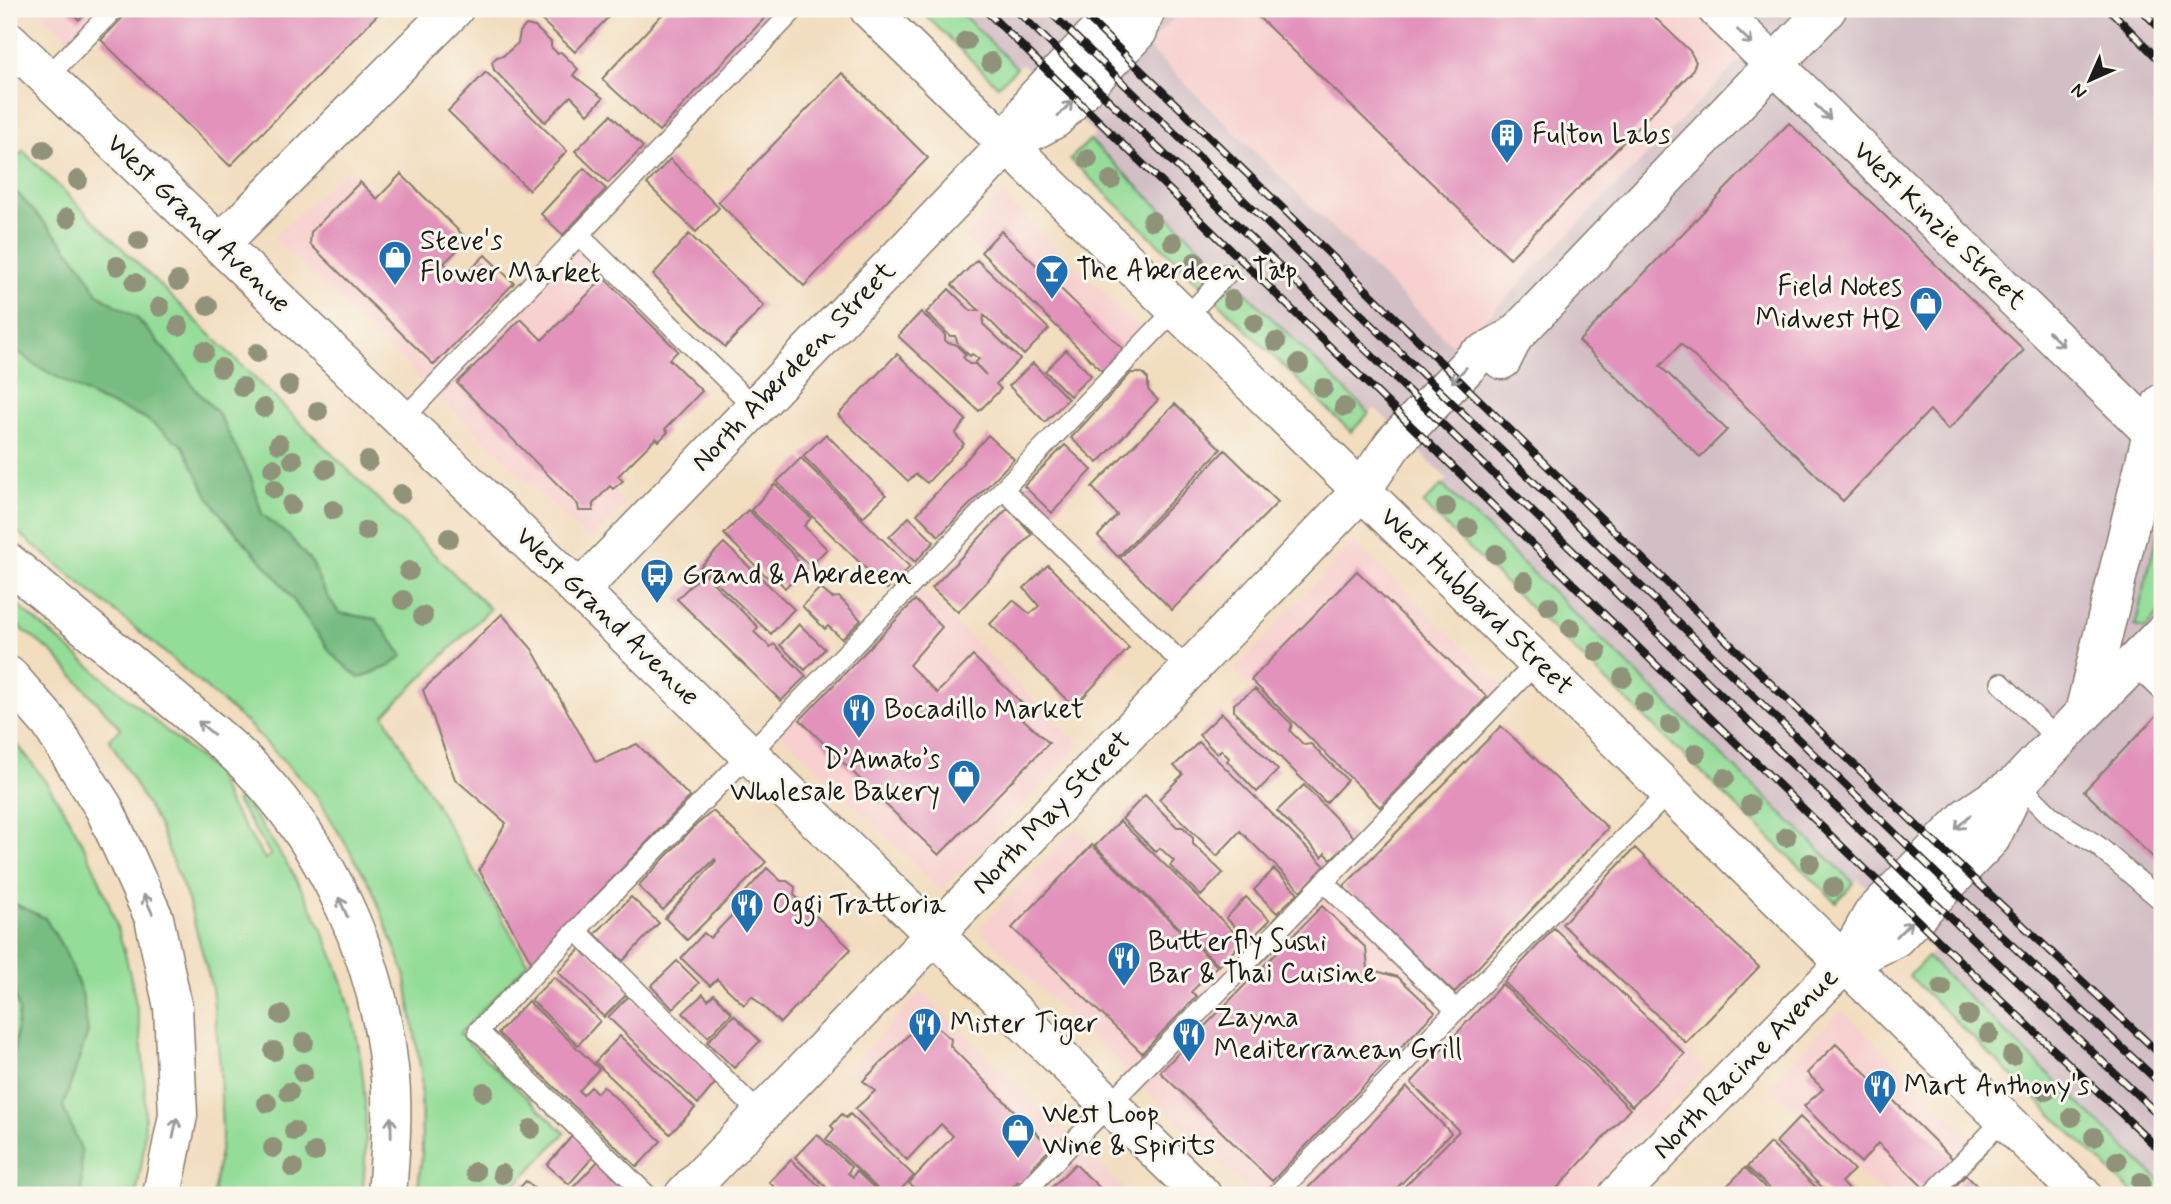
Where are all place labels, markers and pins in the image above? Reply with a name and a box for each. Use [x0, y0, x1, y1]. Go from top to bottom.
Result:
building icon: Fulton Labs [1488, 116, 1526, 165]
place label: Fulton Labs [1532, 117, 1671, 154]
place label: Steve's Flower Market [420, 223, 601, 292]
shop icon: Steve's Flower Market [376, 238, 414, 287]
bar icon: The Aberdeen Tap [1033, 252, 1071, 301]
place label: The Aberdeen Tap [1076, 253, 1297, 290]
place label: Field Notes Midwest HQ [1756, 269, 1902, 338]
shop icon: Field Notes Midwest HQ [1907, 284, 1945, 333]
bus stop icon: Grand & Aberdeen [638, 556, 676, 605]
place label: Grand & Aberdeen [682, 557, 912, 594]
restaurant icon: Bocadillo Market [840, 691, 878, 740]
place label: Bocadillo Market [884, 692, 1084, 729]
place label: D’Amato’s Wholesale Bakery [730, 742, 940, 811]
shop icon: D’Amato’s Wholesale Bakery [945, 757, 983, 806]
restaurant icon: Oggi Trattoria [728, 886, 766, 935]
place label: Oggi Trattoria [772, 887, 946, 927]
place label: Butterfly Sushi Bar & Thai Cuisine [1148, 924, 1377, 993]
restaurant icon: Butterfly Sushi Bar & Thai Cuisine [1105, 939, 1143, 988]
place label: Zayna Mediterranean Grill [1214, 1000, 1462, 1069]
restaurant icon: Mister Tiger [906, 1005, 944, 1054]
place label: Mister Tiger [950, 1006, 1098, 1045]
restaurant icon: Zayna Mediterranean Grill [1170, 1015, 1208, 1064]
restaurant icon: Mart Anthony's [1861, 1067, 1899, 1116]
place label: Mart Anthony's [1904, 1068, 2090, 1105]
place label: West Loop Wine & Spirits [1042, 1096, 1215, 1165]
shop icon: West Loop Wine & Spirits [999, 1111, 1037, 1160]

